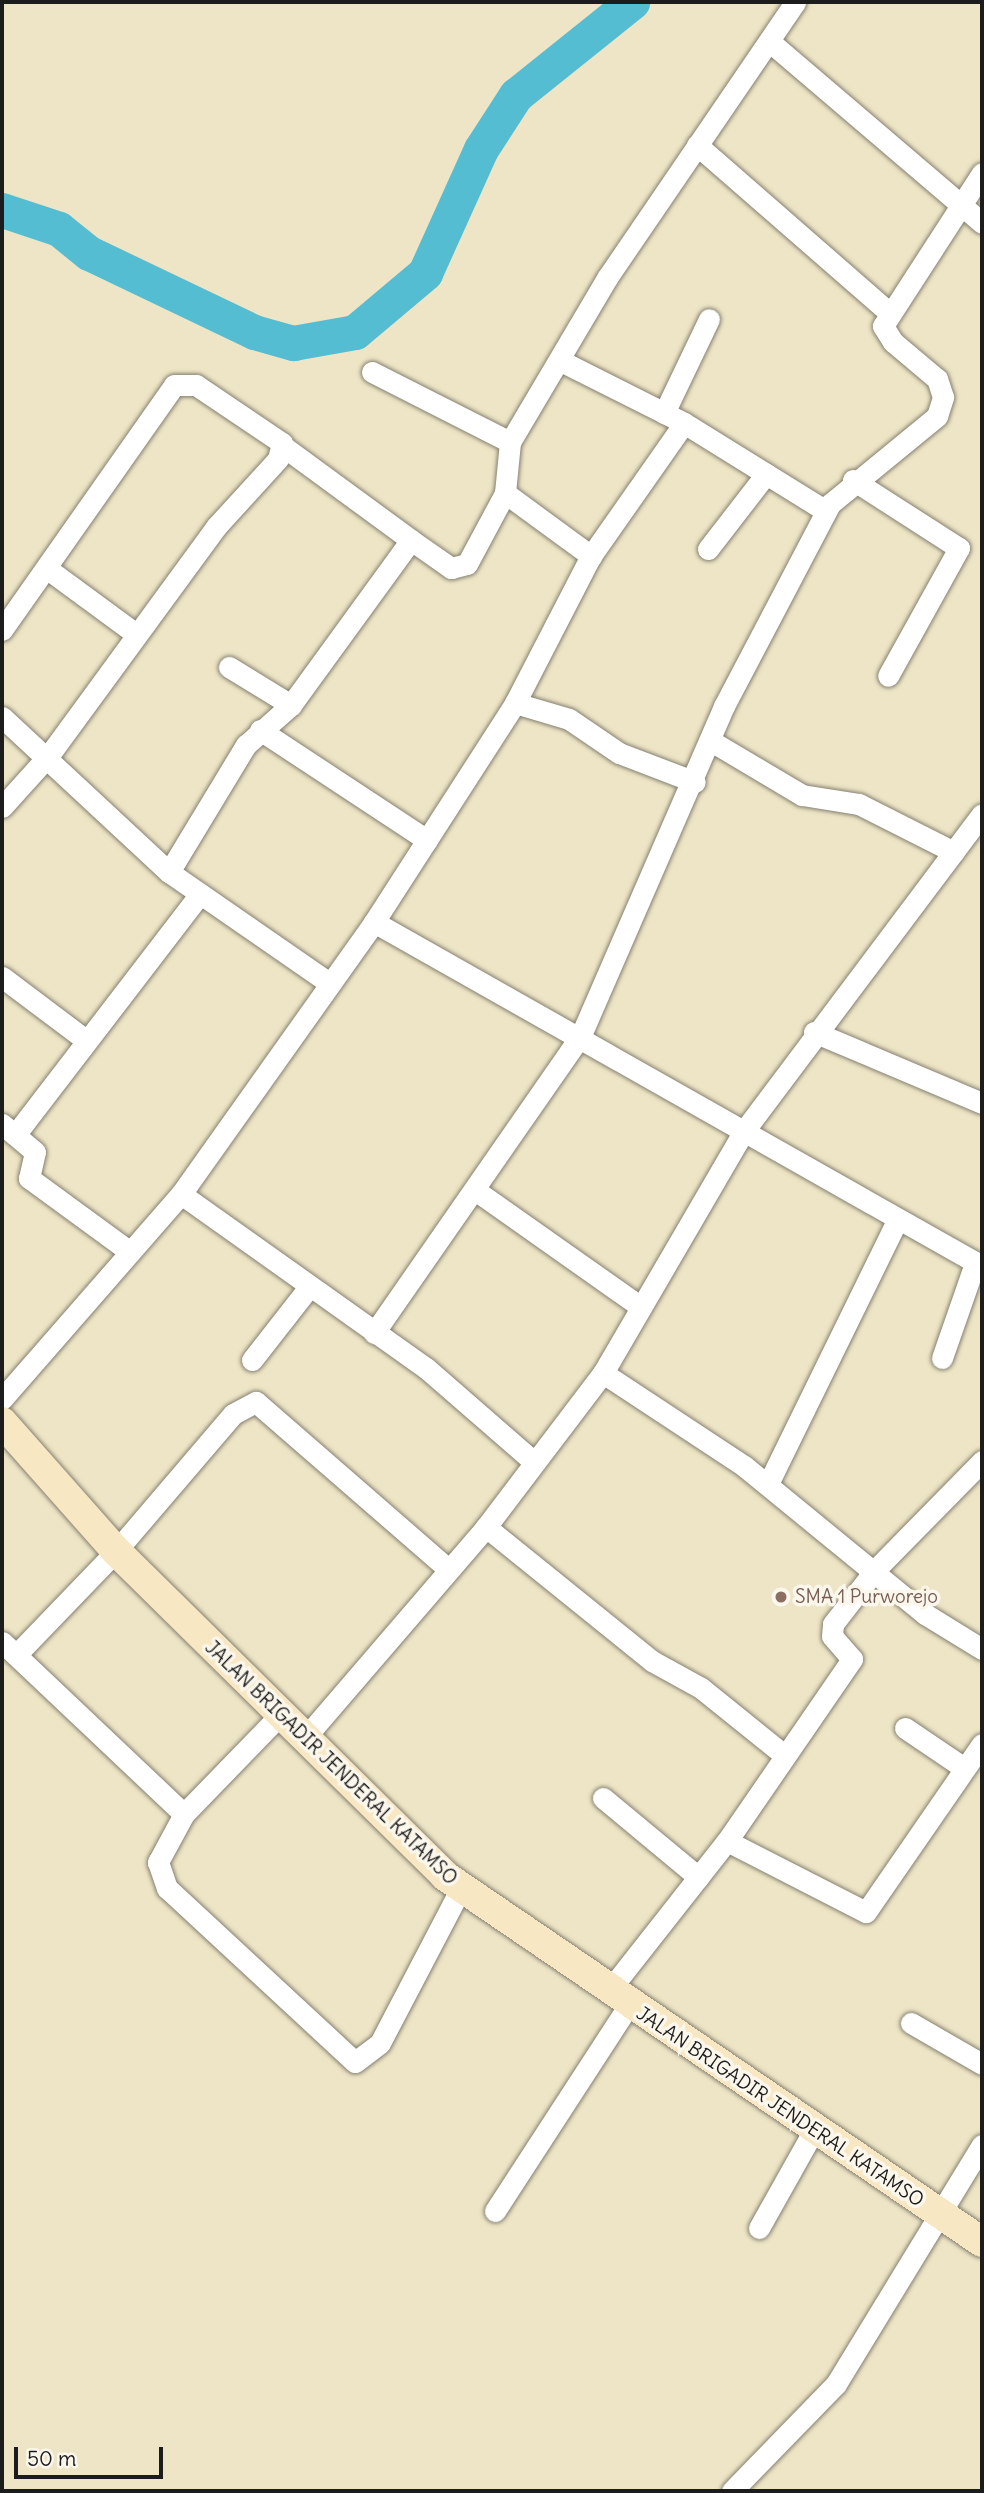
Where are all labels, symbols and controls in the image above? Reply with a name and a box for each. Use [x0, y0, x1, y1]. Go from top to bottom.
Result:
place label: SMA 1 Purworejo [795, 1586, 938, 1608]
marker: SMA 1 Purworejo [773, 1589, 789, 1605]
street label: JALAN BRIGADIR JENDERAL KATAMSO [200, 1636, 462, 1890]
street label: JALAN BRIGADIR JENDERAL KATAMSO [632, 2002, 928, 2212]
scale bar [18, 2434, 166, 2478]
text: 50 m [27, 2445, 76, 2472]

